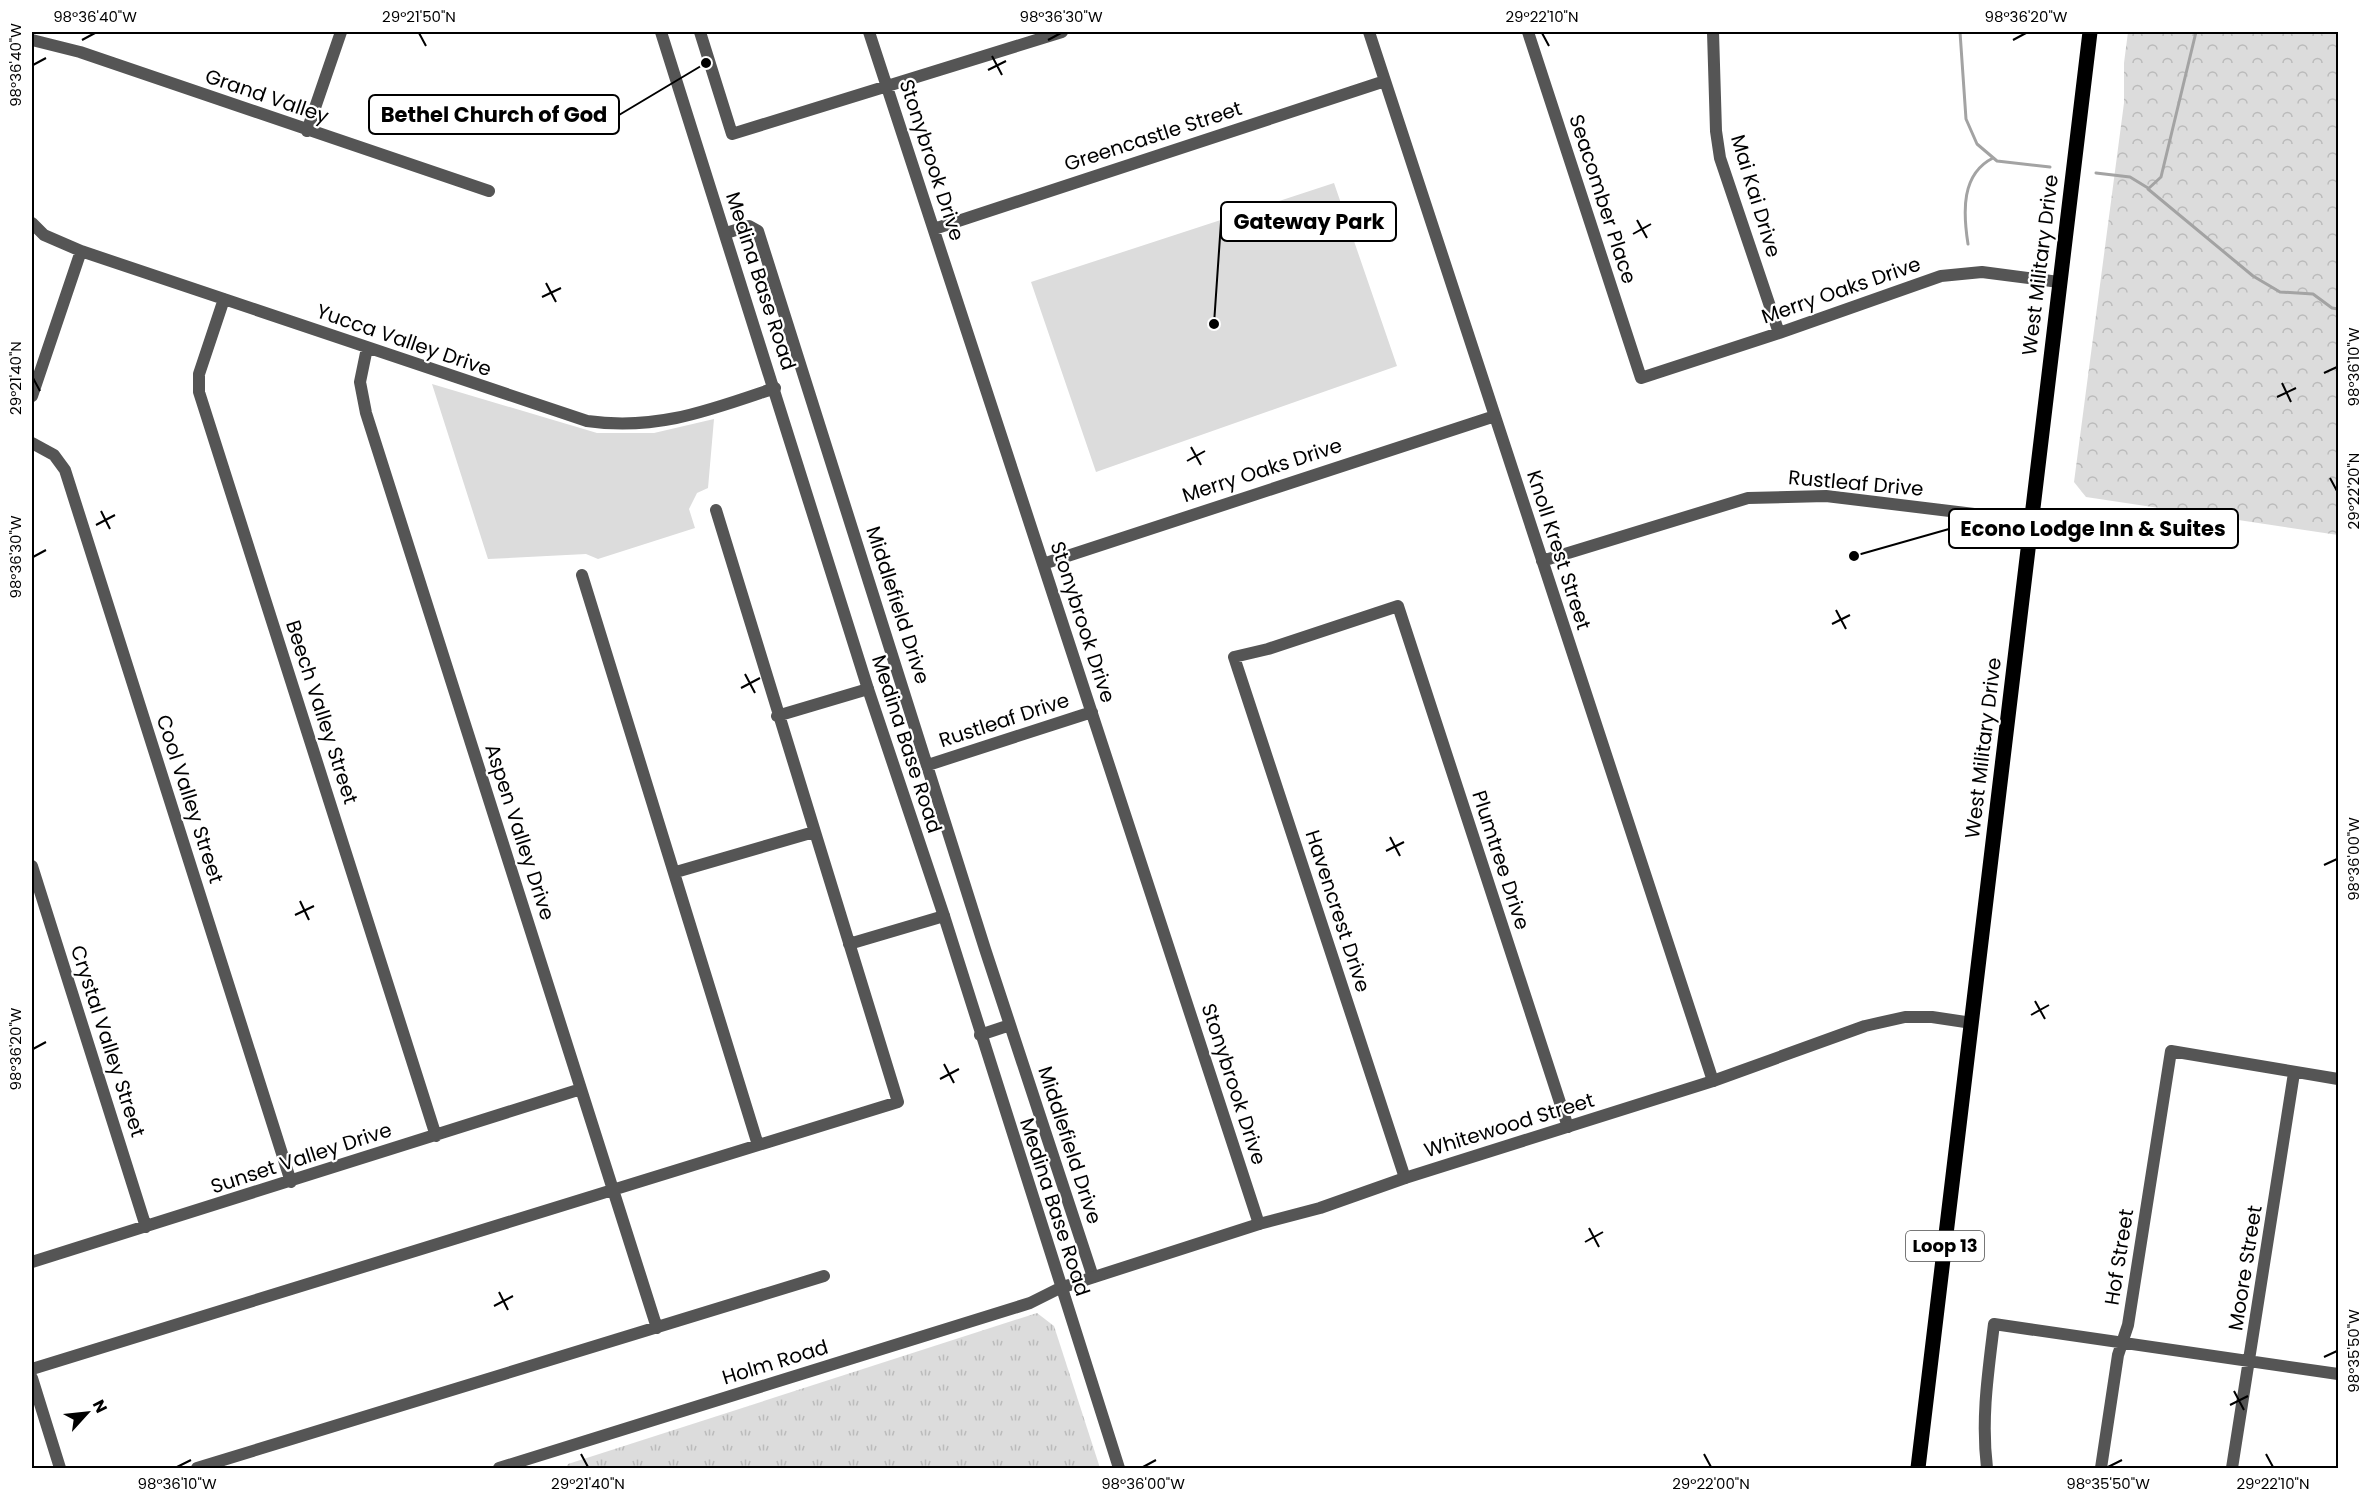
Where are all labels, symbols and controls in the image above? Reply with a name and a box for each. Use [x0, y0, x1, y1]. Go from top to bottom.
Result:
text: 98°36'40"W [53, 6, 137, 27]
text: 29°21'50"N [382, 6, 456, 27]
text: 98°36'30"W [1019, 6, 1103, 27]
text: 29°22'10"N [1505, 6, 1579, 27]
text: 98°36'20"W [1985, 6, 2068, 27]
text: 98°36'40"W [5, 23, 26, 107]
street label: Grand Valley [202, 62, 332, 130]
street label: Stonybrook Drive [893, 76, 971, 244]
street label: Greencastle Street [1061, 94, 1245, 178]
callout: Bethel Church of God [369, 95, 619, 134]
text: Bethel Church of God [381, 100, 607, 129]
street label: Seacomber Place [1562, 111, 1644, 287]
street label: Mai Kai Drive [1724, 131, 1788, 261]
street label: West Military Drive [2015, 173, 2065, 357]
street label: Medina Base Road [719, 188, 803, 374]
callout: Gateway Park [1221, 202, 1396, 241]
text: Gateway Park [1233, 207, 1385, 236]
street label: Merry Oaks Drive [1758, 250, 1924, 330]
street label: Yucca Valley Drive [313, 297, 495, 383]
text: 98°36'10"W [2343, 327, 2364, 407]
text: 29°21'40"N [5, 341, 26, 415]
street label: Merry Oaks Drive [1178, 431, 1346, 509]
text: 29°22'20"N [2343, 453, 2364, 529]
street label: Rustleaf Drive [1787, 463, 1925, 503]
street label: Knoll Krest Street [1520, 467, 1598, 633]
callout: Econo Lodge Inn & Suites [1949, 509, 2238, 548]
text: Econo Lodge Inn & Suites [1960, 514, 2226, 543]
text: 98°36'30"W [5, 515, 26, 599]
street label: Middlefield Drive [859, 523, 937, 687]
street label: Stonybrook Drive [1044, 538, 1122, 706]
street label: Beech Valley Street [279, 616, 365, 808]
street label: Medina Base Road [865, 651, 949, 837]
street label: West Military Drive [1958, 656, 2008, 840]
street label: Rustleaf Drive [935, 686, 1073, 754]
street label: Cool Valley Street [150, 711, 230, 887]
street label: Aspen Valley Drive [478, 740, 562, 924]
street label: Plumtree Drive [1465, 787, 1537, 933]
text: 98°36'00"W [2343, 817, 2364, 901]
street label: Havencrest Drive [1299, 826, 1377, 996]
street label: Crystal Valley Street [64, 942, 152, 1140]
street label: Stonybrook Drive [1195, 1000, 1273, 1168]
text: 98°36'20"W [5, 1007, 26, 1090]
street label: Middlefield Drive [1031, 1063, 1109, 1227]
street label: Whitewood Street [1421, 1086, 1597, 1164]
street label: Medina Base Road [1013, 1114, 1097, 1300]
street label: Sunset Valley Drive [207, 1116, 395, 1200]
street label: Moore Street [2221, 1203, 2269, 1333]
street label: Hof Street [2098, 1207, 2140, 1307]
road number: Loop 13 [1906, 1231, 1984, 1261]
text: 98°35'50"W [2343, 1309, 2364, 1393]
street label: Holm Road [719, 1333, 831, 1391]
north arrow [57, 1383, 117, 1443]
text: N [87, 1396, 113, 1417]
text: 98°36'10"W [137, 1473, 217, 1494]
text: 29°21'40"N [551, 1473, 625, 1494]
text: 98°36'00"W [1101, 1473, 1185, 1494]
text: 29°22'00"N [1672, 1473, 1750, 1494]
text: 98°35'50"W [2066, 1473, 2150, 1494]
text: 29°22'10"N [2236, 1473, 2310, 1494]

